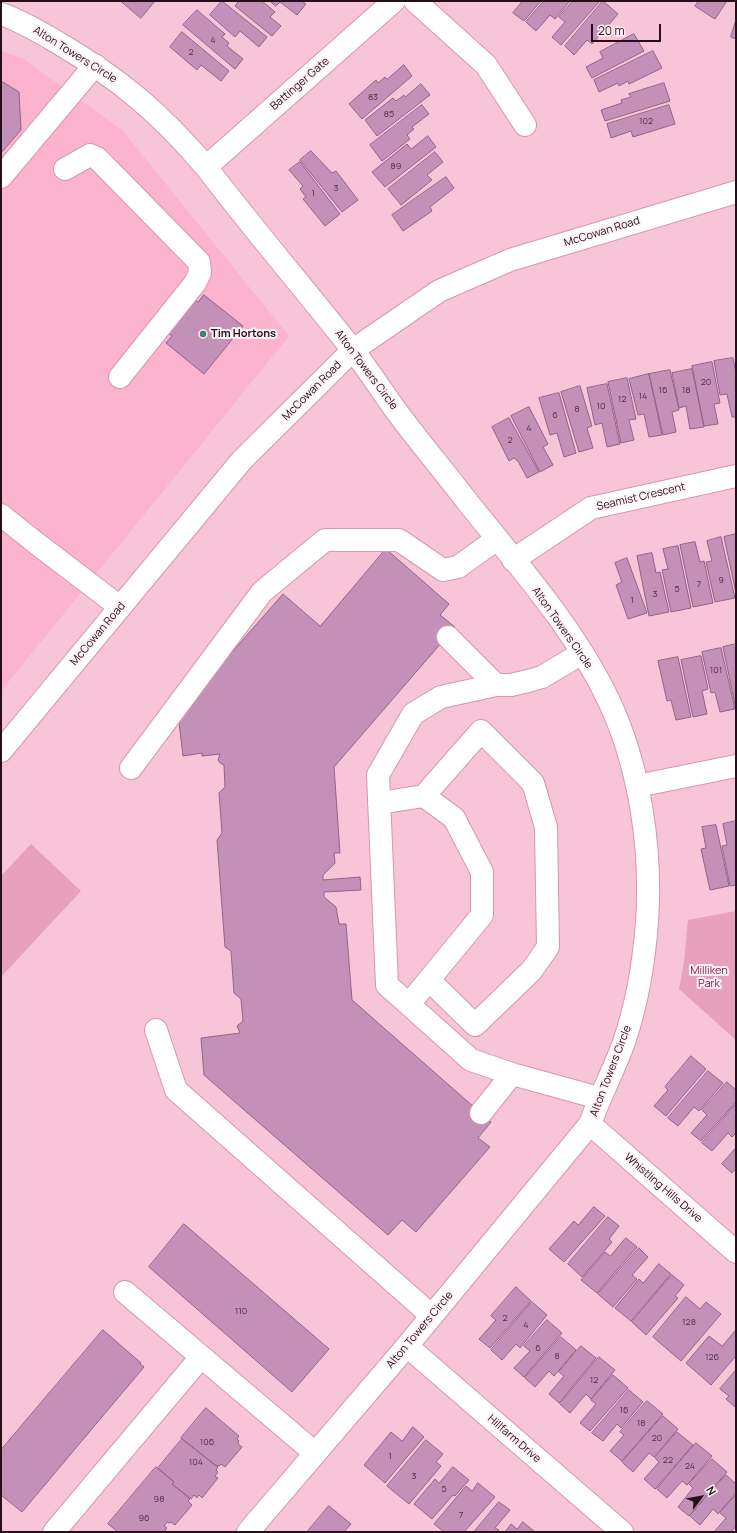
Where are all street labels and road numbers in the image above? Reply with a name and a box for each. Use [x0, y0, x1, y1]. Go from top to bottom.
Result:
street label: Alton Towers Circle [31, 24, 119, 86]
street label: Battinger Gate [268, 55, 332, 113]
street label: McCowan Road [563, 214, 641, 250]
street label: Alton Towers Circle [332, 327, 400, 413]
street label: McCowan Road [280, 359, 344, 423]
street label: Seamist Crescent [595, 480, 687, 514]
street label: Alton Towers Circle [529, 585, 595, 671]
street label: McCowan Road [68, 600, 128, 668]
street label: Alton Towers Circle [588, 1024, 634, 1118]
street label: Whistling Hills Drive [621, 1151, 705, 1225]
street label: Alton Towers Circle [384, 1289, 456, 1371]
street label: Hillfarm Drive [485, 1412, 543, 1466]

